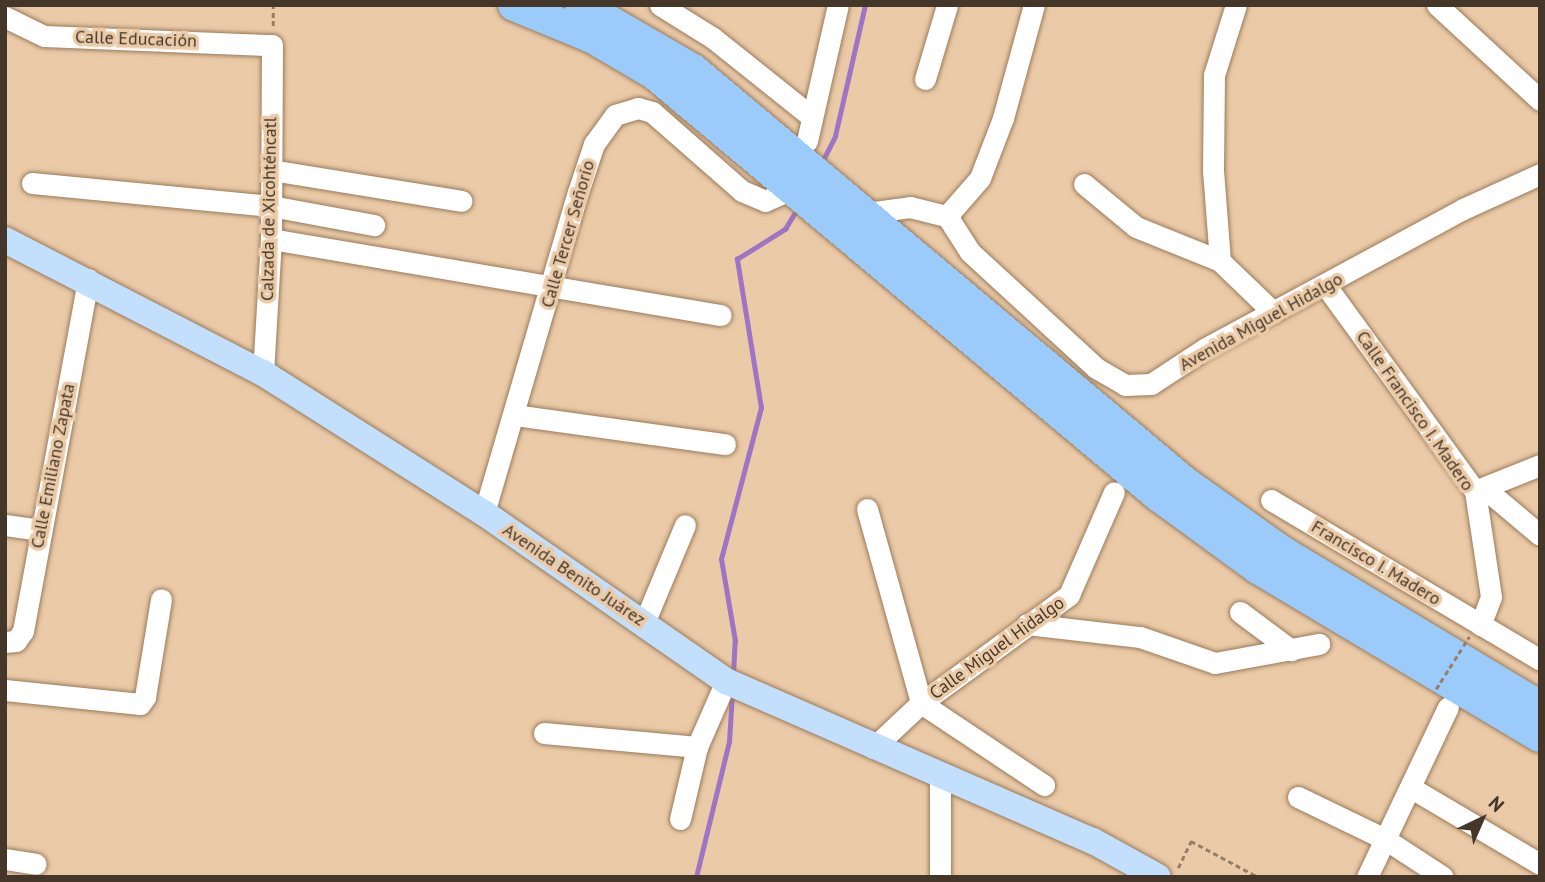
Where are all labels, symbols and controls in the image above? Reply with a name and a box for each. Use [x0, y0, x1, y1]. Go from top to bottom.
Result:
street label: Calle Educación [75, 26, 197, 52]
street label: Calzada de Xicohténcatl [257, 117, 281, 301]
street label: Calle Tercer Señorío [537, 158, 599, 310]
street label: Avenida Miguel Hidalgo [1176, 268, 1346, 376]
street label: Calle Francisco I. Madero [1351, 326, 1479, 496]
street label: Calle Emiliano Zapata [26, 382, 80, 550]
street label: Francisco I. Madero [1307, 515, 1445, 611]
street label: Avenida Benito Juárez [499, 519, 649, 631]
street label: Calle Miguel Hidalgo [925, 592, 1069, 704]
north arrow [1447, 784, 1517, 854]
text: N [1484, 791, 1509, 817]

